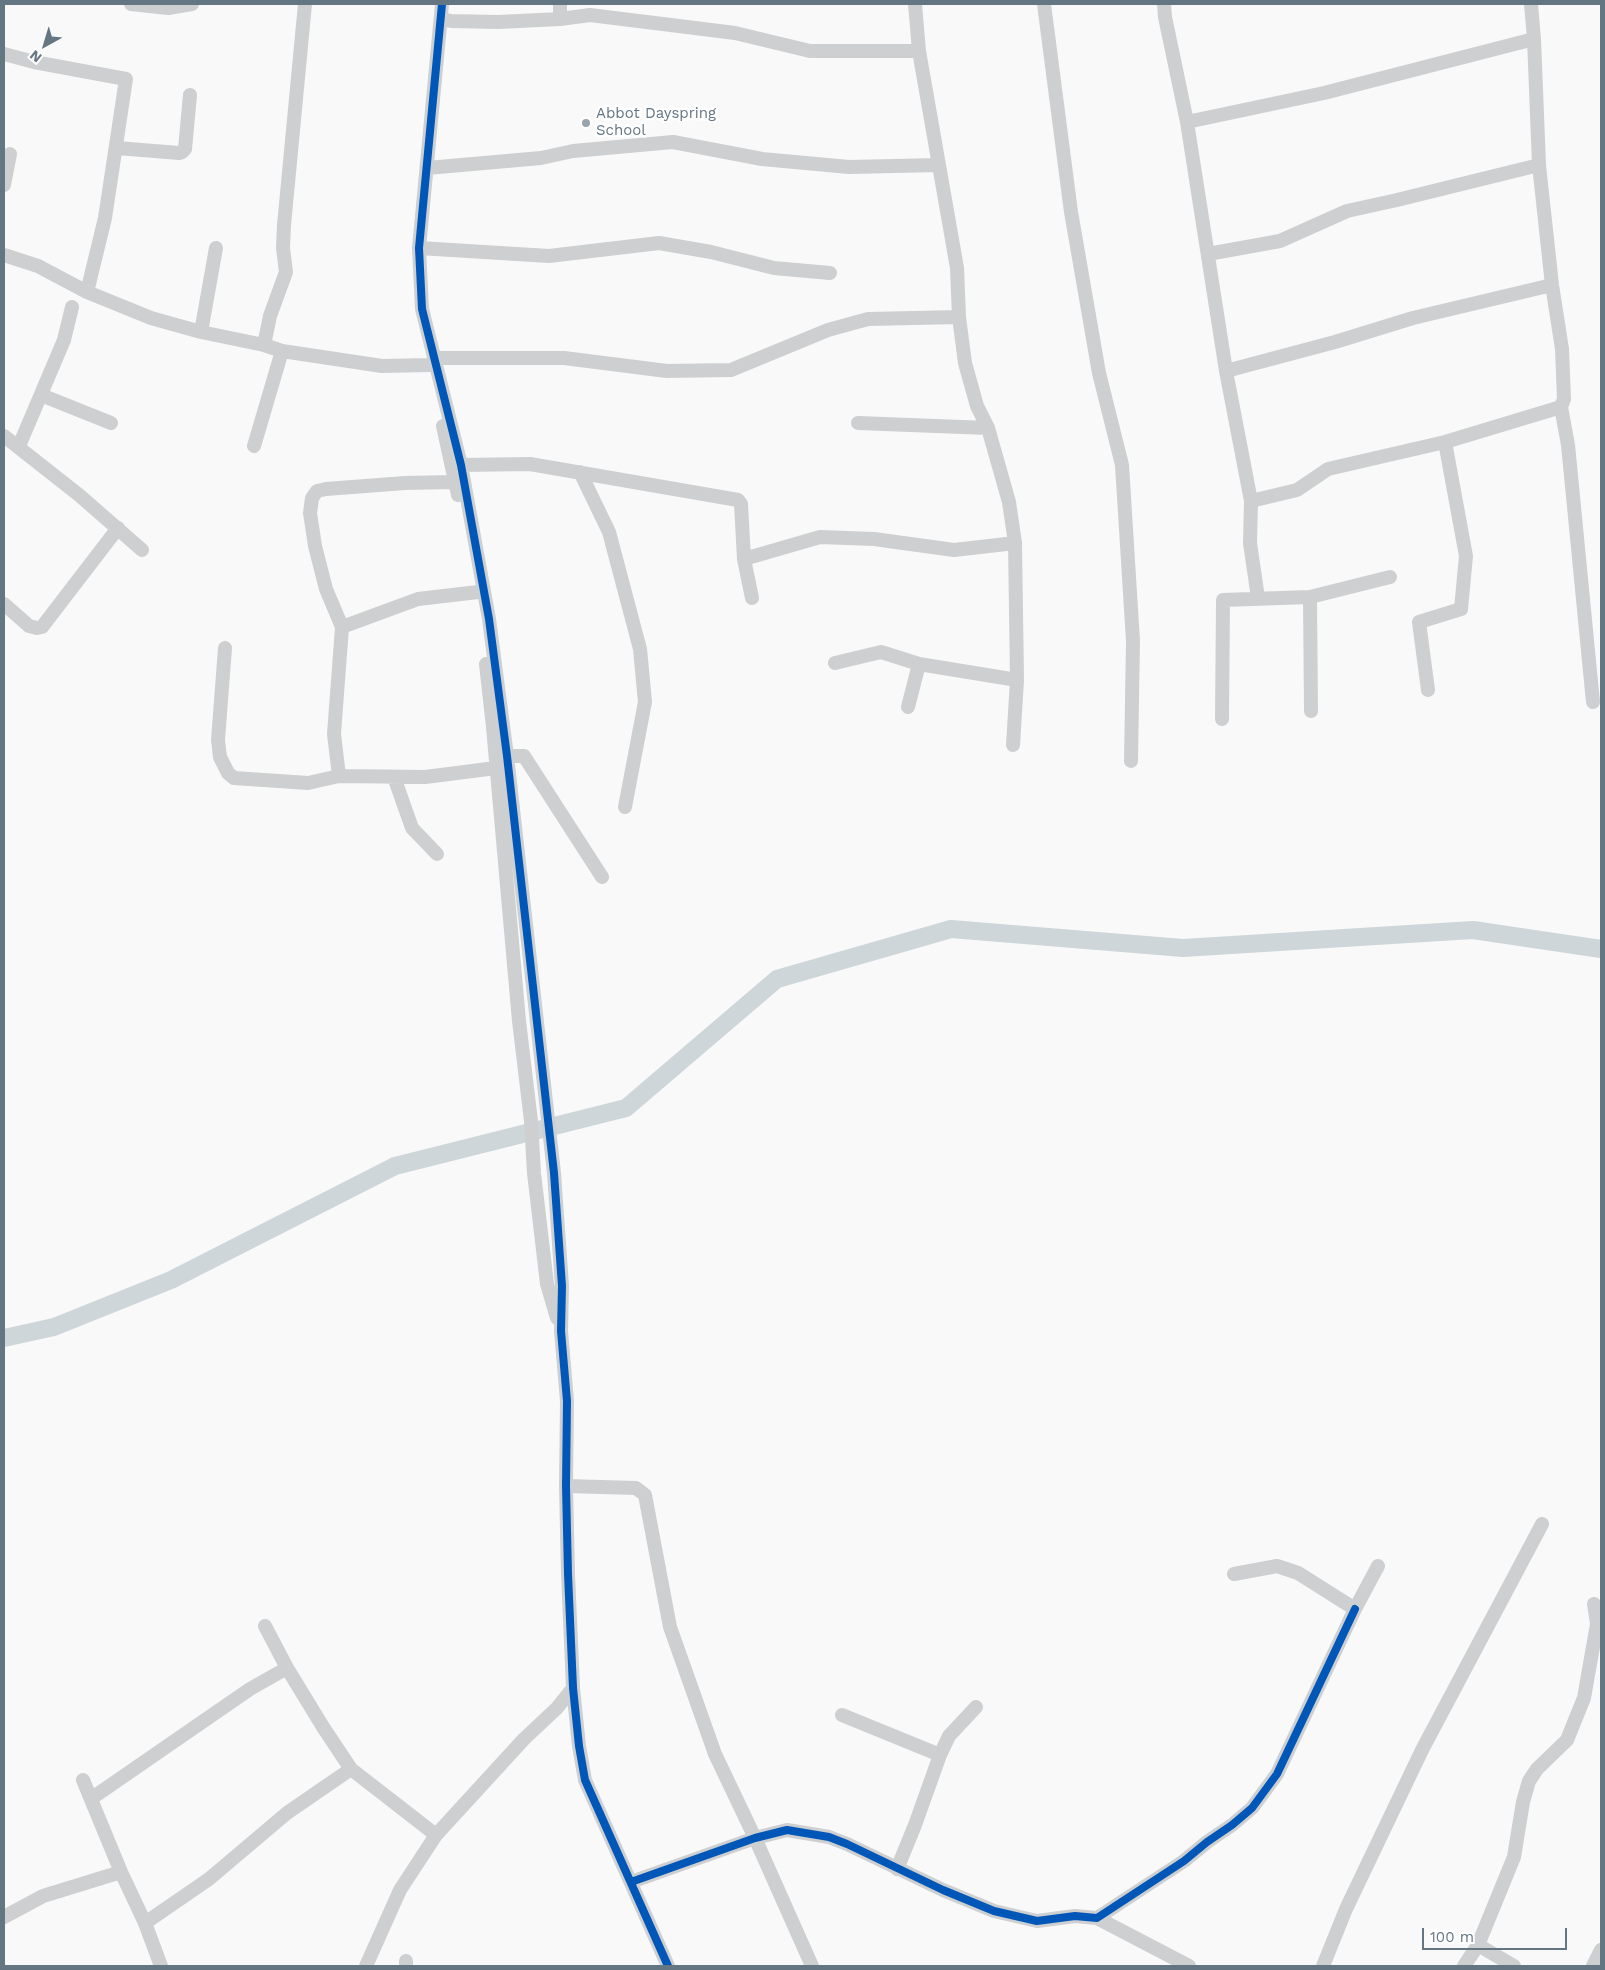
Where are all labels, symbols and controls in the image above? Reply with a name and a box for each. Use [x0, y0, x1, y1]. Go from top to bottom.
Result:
north arrow [20, 20, 70, 70]
text: N [26, 47, 45, 66]
place label: Abbot Dayspring School [596, 105, 716, 140]
marker: Abbot Dayspring School [580, 117, 592, 129]
scale bar [1425, 1918, 1570, 1950]
text: 100 m [1430, 1928, 1474, 1946]

